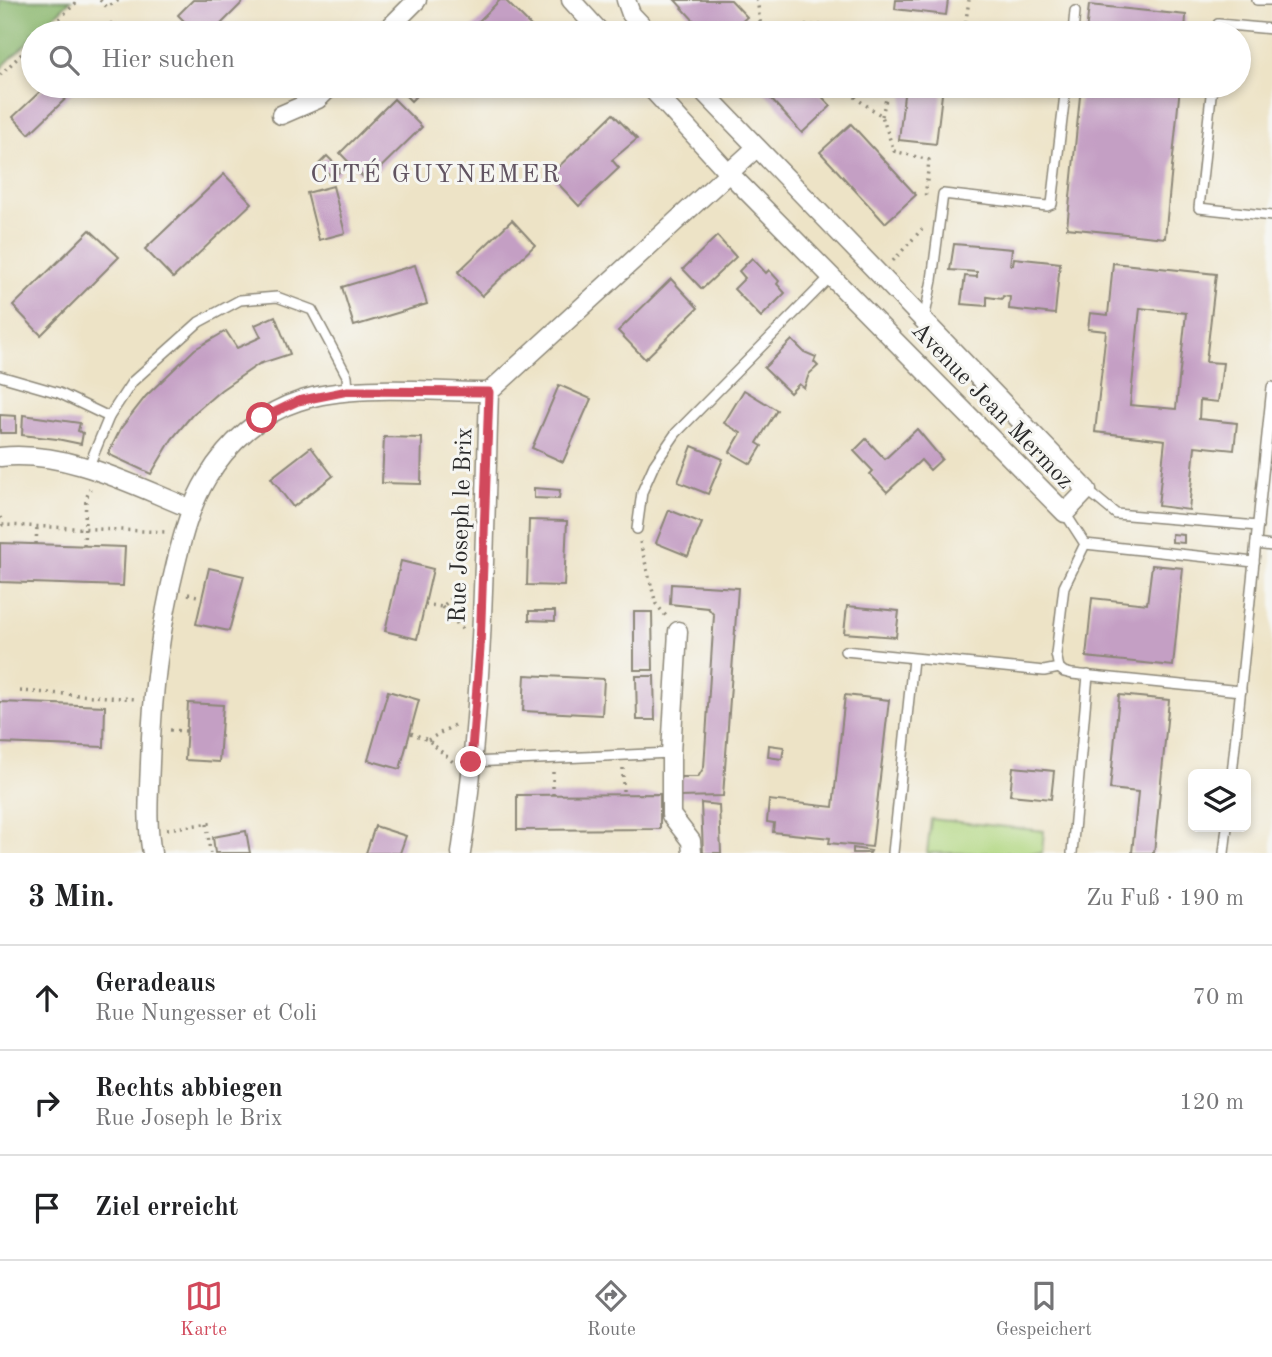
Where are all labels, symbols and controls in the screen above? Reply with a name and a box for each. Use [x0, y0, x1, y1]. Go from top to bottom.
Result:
search box [21, 21, 1251, 98]
icon: search [45, 41, 83, 79]
text: Hier suchen [101, 47, 235, 73]
district label: CITÉ GUYNEMER [310, 158, 562, 188]
street label: Avenue Jean Mermoz [906, 319, 1077, 494]
route start [246, 402, 277, 433]
street label: Rue Joseph le Brix [447, 427, 477, 623]
route end [455, 746, 486, 777]
map controls [1188, 769, 1251, 832]
button: layers [1188, 769, 1251, 832]
text: 3 Min. [28, 883, 114, 913]
text: Zu Fuß · 190 m [1086, 887, 1244, 910]
text: Geradeaus [95, 971, 215, 997]
icon: ahead [28, 979, 66, 1017]
text: 70 m [1193, 986, 1244, 1009]
text: Rue Nungesser et Coli [95, 1002, 317, 1025]
text: Rechts abbiegen [95, 1076, 283, 1102]
icon: right [28, 1084, 66, 1122]
text: 120 m [1179, 1091, 1244, 1114]
text: Rue Joseph le Brix [95, 1107, 283, 1130]
icon: arrive [28, 1189, 66, 1227]
text: Ziel erreicht [95, 1195, 238, 1221]
tab: Karte [180, 1277, 227, 1342]
tab: Route [587, 1277, 636, 1342]
tab: Gespeichert [996, 1277, 1092, 1342]

